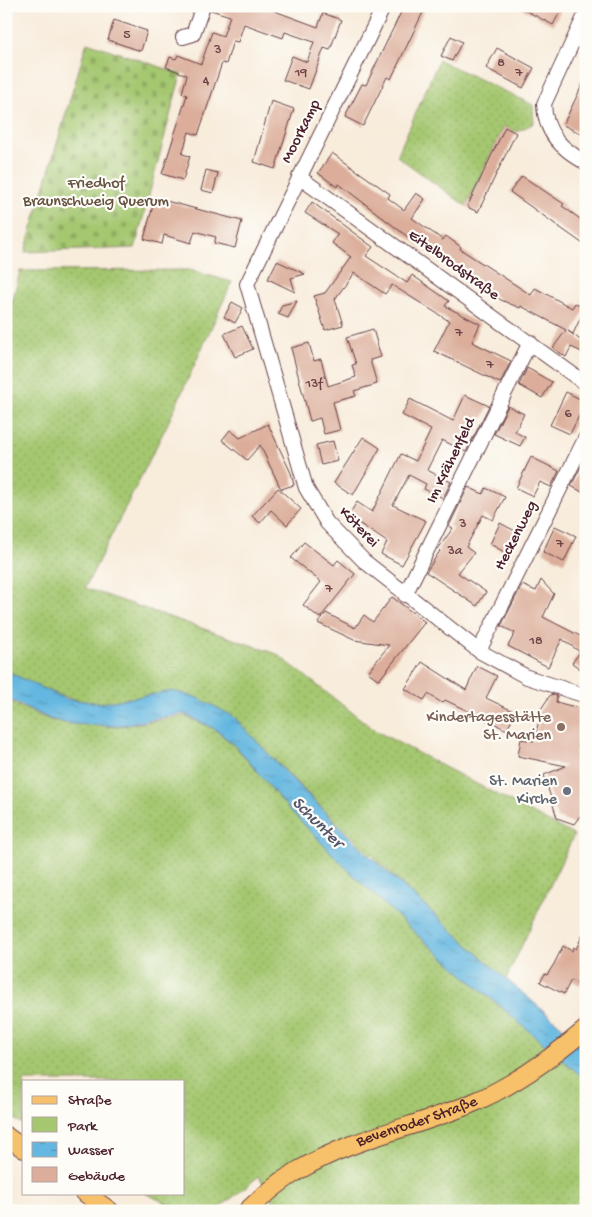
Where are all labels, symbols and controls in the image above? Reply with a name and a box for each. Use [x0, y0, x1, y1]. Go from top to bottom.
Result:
house number: 5 [123, 27, 131, 44]
house number: 3 [213, 42, 222, 59]
house number: 8 [497, 55, 505, 72]
house number: 19 [294, 65, 307, 82]
house number: 7 [514, 65, 523, 82]
house number: 4 [203, 73, 210, 90]
street label: Moorkamp [278, 97, 326, 167]
park label: Friedhof Braunschweig Querum [22, 175, 170, 212]
street label: Eitelbrodstraße [404, 226, 503, 306]
house number: 7 [454, 325, 463, 342]
house number: 7 [485, 357, 494, 374]
house number: 13f [304, 376, 324, 393]
house number: 6 [564, 406, 572, 423]
street label: Im Krähenfeld [423, 414, 482, 507]
street label: Heckenweg [491, 498, 543, 574]
street label: Köterei [334, 504, 382, 552]
house number: 3 [458, 516, 467, 533]
house number: 7 [555, 536, 564, 553]
house number: 3a [446, 543, 464, 560]
house number: 7 [324, 581, 333, 598]
house number: 18 [528, 633, 543, 650]
place label: Kindertagesstätte St. Marien [427, 709, 552, 746]
marker: Kindertagesstätte St. Marien [555, 721, 567, 733]
place label: St. Marien Kirche [489, 773, 558, 810]
marker: St. Marien Kirche [561, 785, 573, 797]
water label: Schunter [287, 793, 350, 856]
legend [22, 1080, 185, 1194]
text: Straße [68, 1092, 112, 1110]
street label: Bevenroder Straße [353, 1092, 481, 1152]
text: Park [67, 1118, 98, 1136]
text: Wasser [68, 1142, 115, 1160]
text: Gebäude [68, 1168, 125, 1186]

